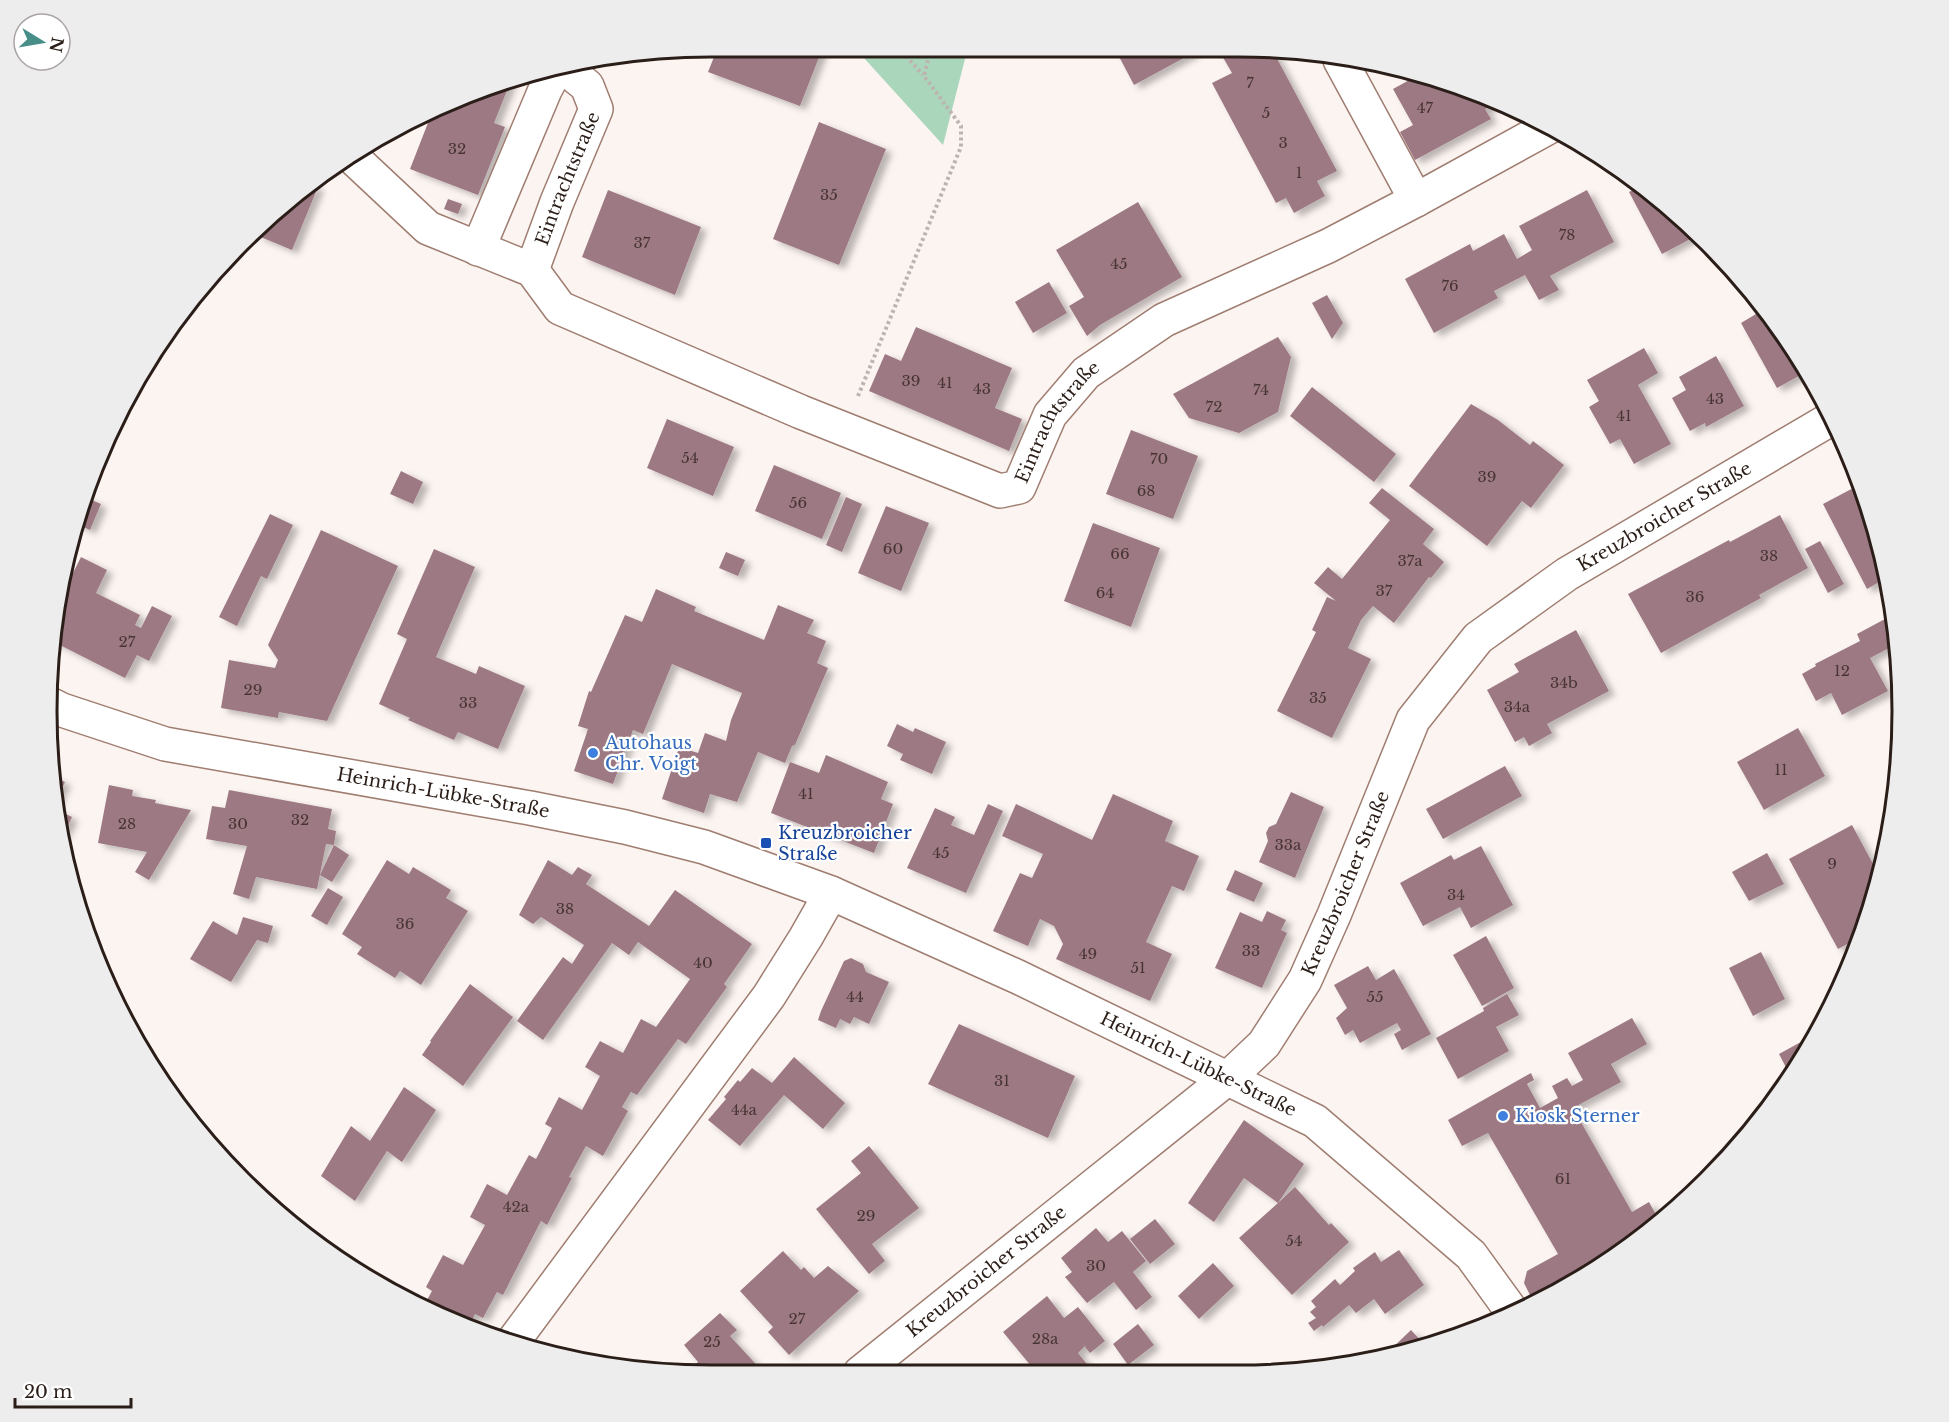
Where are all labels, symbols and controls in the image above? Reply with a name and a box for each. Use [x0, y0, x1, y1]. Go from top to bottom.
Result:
north arrow [12, 12, 72, 72]
text: N [45, 36, 68, 54]
house number: 7 [1246, 73, 1254, 92]
house number: 47 [1417, 98, 1434, 117]
house number: 5 [1262, 103, 1270, 122]
street label: Eintrachtstraße [531, 109, 604, 248]
house number: 3 [1278, 133, 1288, 152]
house number: 32 [448, 139, 466, 158]
house number: 1 [1296, 163, 1302, 182]
house number: 35 [820, 185, 838, 204]
house number: 78 [1559, 225, 1575, 244]
house number: 37 [634, 233, 651, 252]
house number: 45 [1110, 254, 1128, 273]
house number: 76 [1441, 276, 1459, 295]
street label: Eintrachtstraße [1011, 356, 1104, 486]
house number: 39 [902, 371, 920, 390]
house number: 41 [937, 373, 953, 392]
house number: 43 [973, 379, 991, 398]
house number: 74 [1253, 380, 1269, 399]
house number: 43 [1706, 389, 1724, 408]
house number: 72 [1206, 397, 1222, 416]
house number: 41 [1616, 406, 1632, 425]
house number: 54 [681, 448, 699, 467]
house number: 70 [1150, 449, 1168, 468]
street label: Kreuzbroicher Straße [1573, 457, 1755, 576]
house number: 39 [1478, 467, 1496, 486]
house number: 68 [1137, 481, 1155, 500]
house number: 56 [789, 493, 807, 512]
house number: 60 [883, 539, 903, 558]
house number: 66 [1110, 544, 1130, 563]
house number: 38 [1760, 546, 1778, 565]
house number: 37a [1397, 551, 1423, 570]
house number: 37 [1376, 581, 1393, 600]
house number: 64 [1096, 583, 1114, 602]
house number: 36 [1686, 587, 1704, 606]
house number: 27 [119, 632, 136, 651]
house number: 12 [1834, 661, 1850, 680]
house number: 34b [1550, 673, 1578, 692]
house number: 29 [244, 680, 262, 699]
house number: 35 [1309, 688, 1327, 707]
house number: 33 [459, 693, 477, 712]
house number: 34a [1504, 697, 1531, 716]
place label: Autohaus Chr. Voigt [604, 732, 697, 775]
marker: Autohaus Chr. Voigt [586, 746, 600, 760]
house number: 11 [1774, 760, 1788, 779]
street label: Heinrich-Lübke-Straße [335, 763, 551, 823]
house number: 41 [798, 784, 814, 803]
street label: Kreuzbroicher Straße [1297, 788, 1394, 979]
house number: 32 [291, 810, 309, 829]
house number: 28 [118, 814, 136, 833]
house number: 30 [228, 814, 248, 833]
place label: Kreuzbroicher Straße [778, 822, 912, 865]
house number: 33a [1275, 835, 1302, 854]
marker: Kreuzbroicher Straße [759, 836, 773, 850]
house number: 45 [932, 843, 950, 862]
house number: 9 [1827, 854, 1837, 873]
house number: 34 [1447, 885, 1465, 904]
house number: 38 [556, 899, 574, 918]
house number: 36 [396, 914, 414, 933]
house number: 33 [1242, 941, 1260, 960]
house number: 49 [1079, 944, 1097, 963]
house number: 40 [693, 953, 713, 972]
house number: 51 [1130, 958, 1146, 977]
house number: 44 [846, 987, 864, 1006]
house number: 55 [1366, 987, 1384, 1006]
street label: Heinrich-Lübke-Straße [1096, 1007, 1300, 1121]
house number: 31 [994, 1071, 1010, 1090]
house number: 44a [731, 1100, 758, 1119]
place label: Kiosk Sterner [1515, 1105, 1640, 1127]
marker: Kiosk Sterner [1496, 1109, 1510, 1123]
house number: 61 [1555, 1169, 1571, 1188]
house number: 42a [503, 1197, 530, 1216]
street label: Kreuzbroicher Straße [902, 1201, 1071, 1342]
house number: 29 [857, 1206, 875, 1225]
house number: 54 [1285, 1231, 1303, 1250]
house number: 30 [1086, 1256, 1106, 1275]
house number: 27 [789, 1309, 806, 1328]
house number: 28a [1032, 1329, 1059, 1348]
house number: 25 [703, 1332, 721, 1351]
scale bar [15, 1371, 130, 1409]
text: 20 m [24, 1381, 72, 1403]

